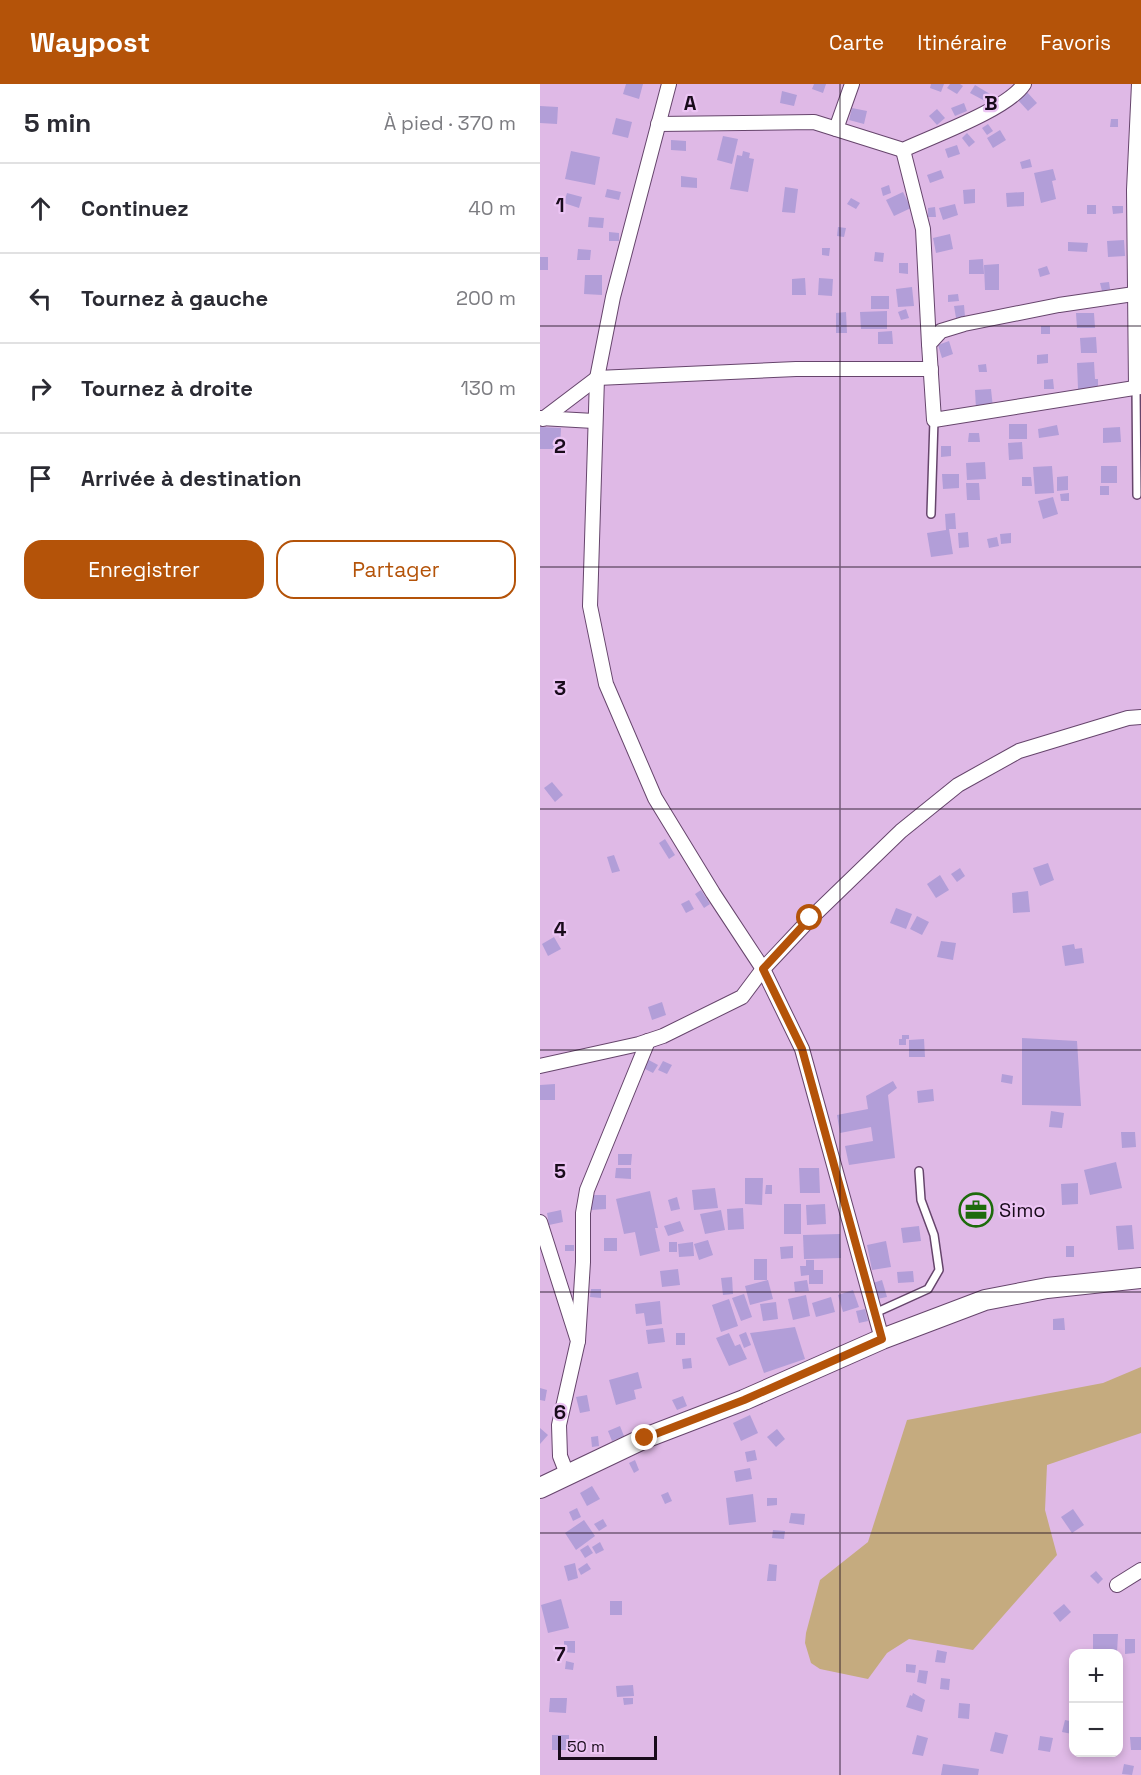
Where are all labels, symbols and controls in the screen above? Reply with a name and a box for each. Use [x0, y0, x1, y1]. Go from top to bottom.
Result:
text: Waypost [30, 24, 150, 60]
text: Carte [829, 29, 884, 56]
text: Itinéraire [917, 29, 1007, 56]
text: Favoris [1040, 29, 1111, 56]
text: A [684, 90, 697, 116]
text: B [984, 90, 998, 116]
text: 5 min [24, 106, 91, 140]
text: À pied · 370 m [384, 110, 516, 136]
icon: ahead [24, 192, 57, 225]
text: 1 [555, 192, 565, 218]
text: Continuez [81, 194, 189, 222]
text: 40 m [468, 195, 516, 221]
icon: left [24, 282, 57, 315]
text: Tournez à gauche [81, 284, 268, 312]
text: 200 m [456, 285, 516, 311]
icon: right [24, 372, 57, 405]
text: Tournez à droite [81, 374, 253, 402]
text: 130 m [460, 375, 516, 401]
text: 2 [554, 433, 566, 459]
icon: arrive [24, 462, 57, 495]
text: Arrivée à destination [81, 464, 302, 492]
button: Enregistrer [24, 540, 264, 599]
button: Partager [276, 540, 516, 599]
text: 3 [554, 675, 566, 701]
route start [796, 904, 822, 930]
text: 4 [554, 916, 567, 942]
text: 5 [554, 1158, 566, 1184]
office icon: Simo [958, 1192, 994, 1228]
place label: Simo [999, 1197, 1046, 1223]
text: 6 [554, 1399, 566, 1425]
route end [631, 1424, 657, 1450]
text: 7 [554, 1641, 566, 1667]
map controls [1069, 1649, 1123, 1757]
button: + [1069, 1649, 1123, 1703]
button: − [1069, 1703, 1123, 1757]
scale bar [558, 1733, 657, 1760]
text: 50 m [567, 1736, 605, 1757]

